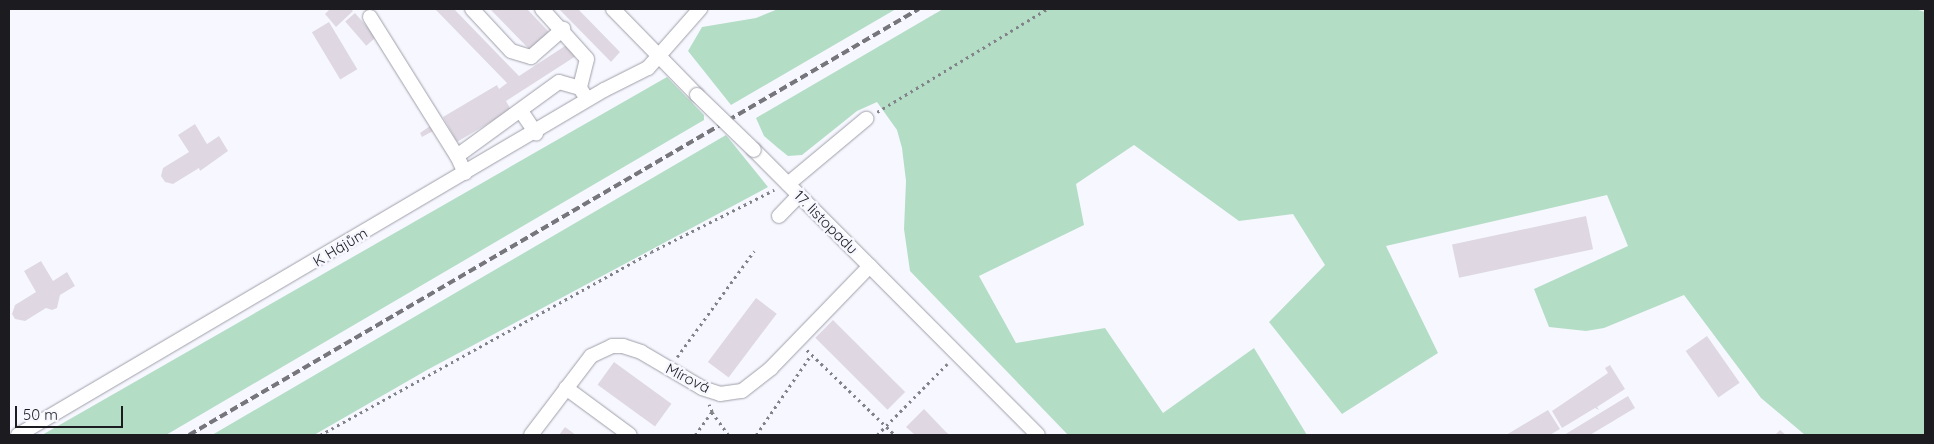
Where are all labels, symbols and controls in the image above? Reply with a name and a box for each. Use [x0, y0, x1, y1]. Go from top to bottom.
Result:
street label: 17. listopadu [790, 186, 862, 258]
street label: K Hájům [309, 224, 371, 270]
street label: Mírová [663, 359, 713, 397]
scale bar [18, 396, 125, 428]
text: 50 m [23, 405, 58, 424]

